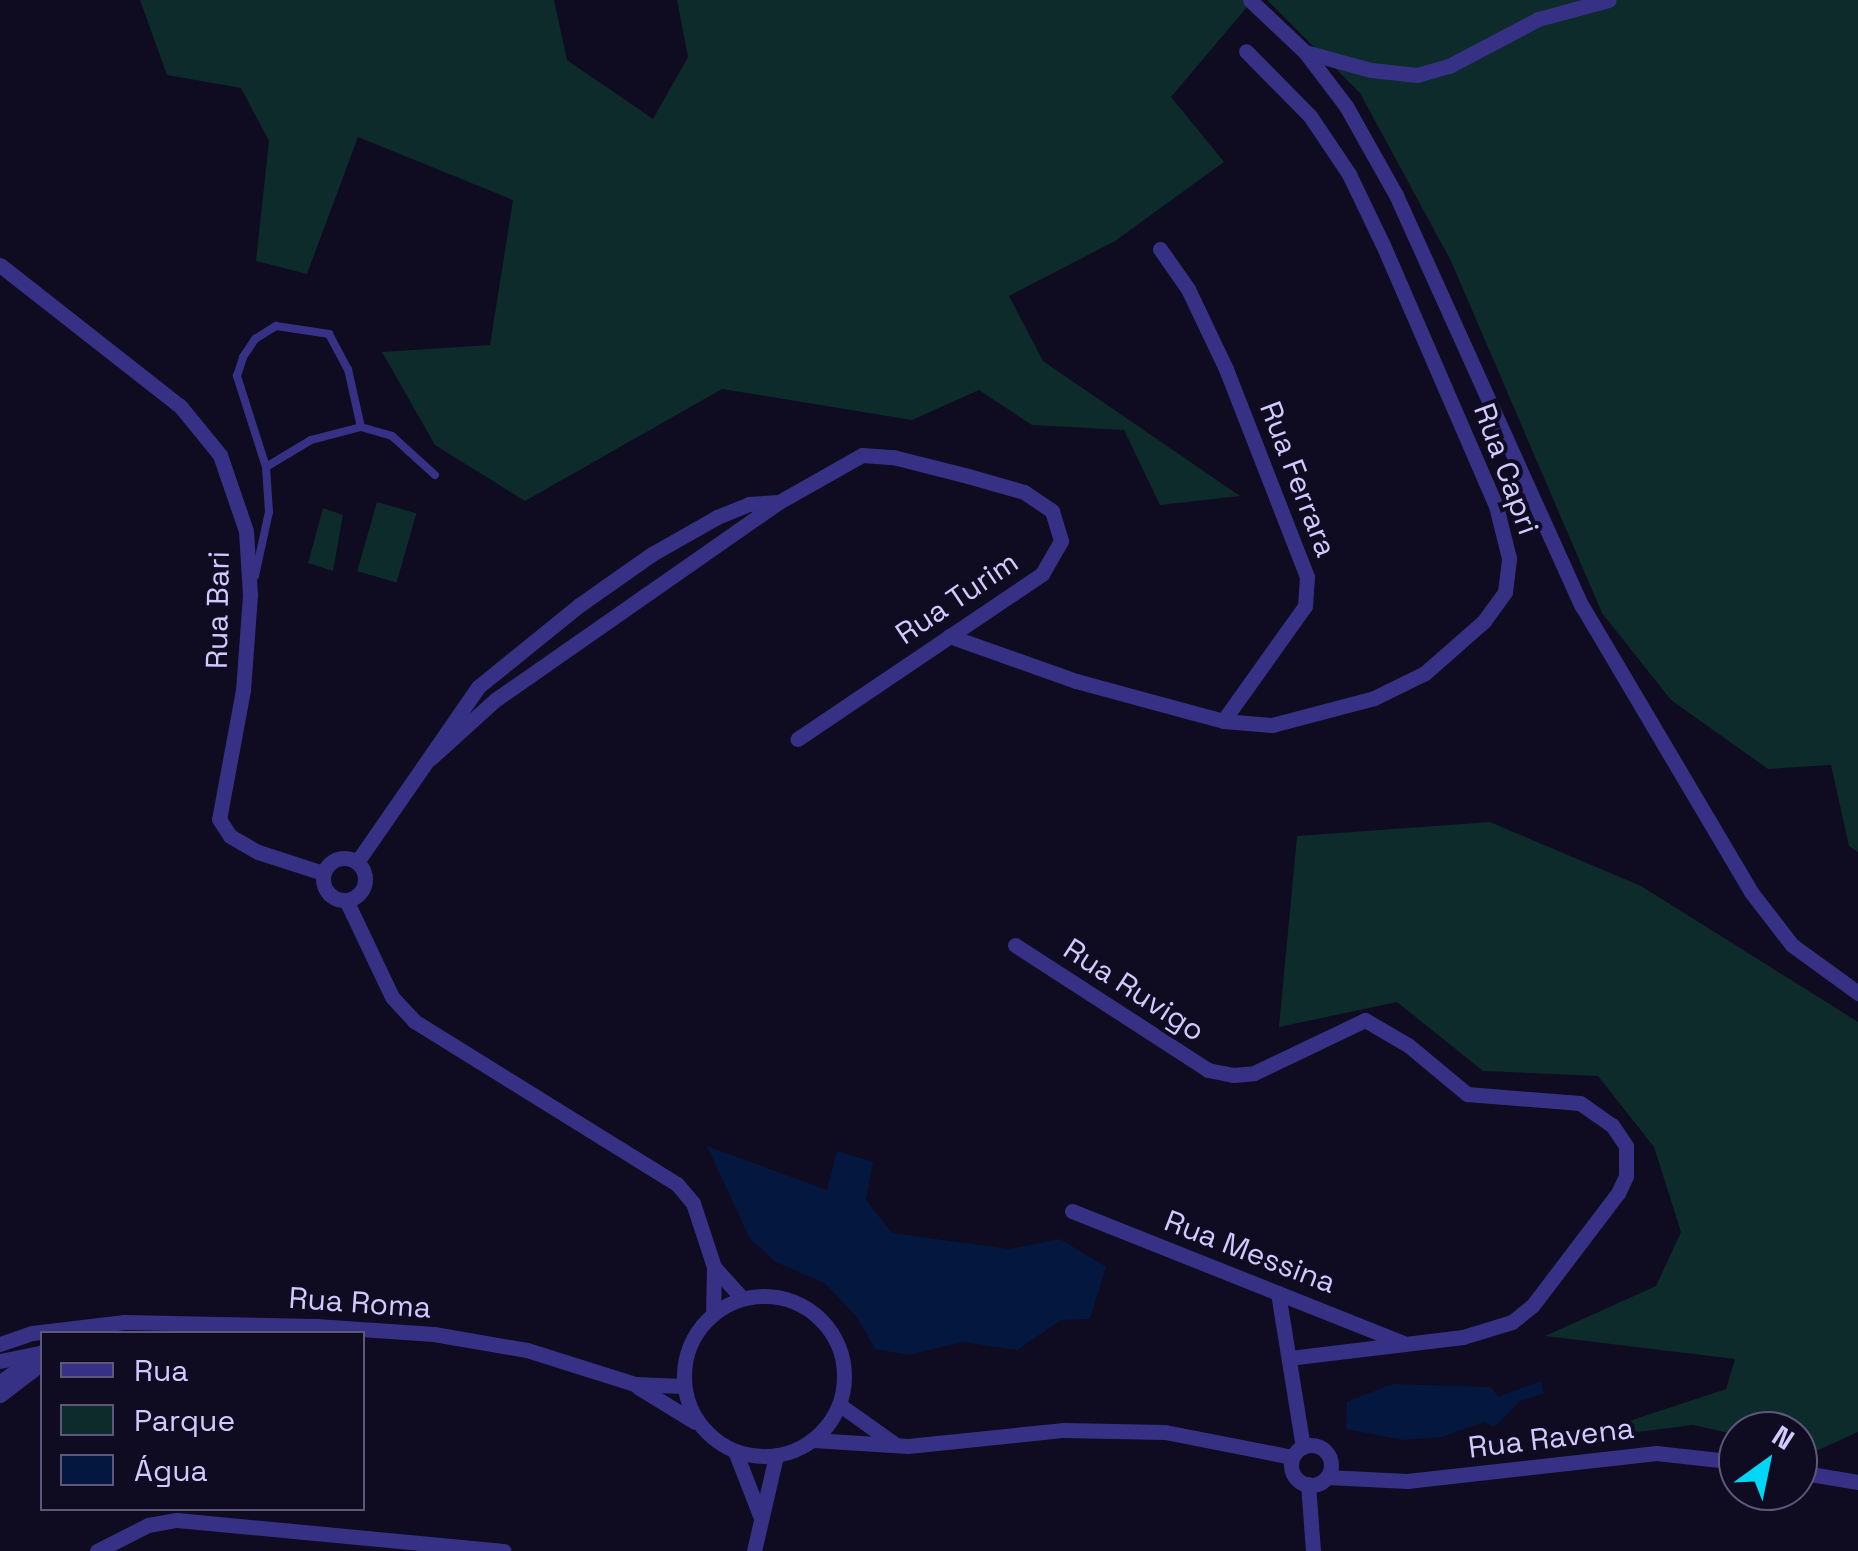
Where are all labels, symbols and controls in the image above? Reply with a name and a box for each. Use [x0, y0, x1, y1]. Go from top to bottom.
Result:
street label: Rua Ferrara [1252, 396, 1344, 562]
street label: Rua Capri [1466, 399, 1546, 539]
street label: Rua Turim [889, 544, 1025, 652]
street label: Rua Bari [199, 551, 237, 669]
street label: Rua Ruvigo [1057, 931, 1211, 1049]
street label: Rua Messina [1159, 1203, 1341, 1301]
street label: Rua Roma [288, 1280, 432, 1326]
legend [40, 1331, 365, 1511]
text: Rua [134, 1351, 189, 1390]
text: Parque [134, 1401, 235, 1440]
street label: Rua Ravena [1466, 1410, 1636, 1466]
north arrow [1718, 1411, 1818, 1511]
text: N [1766, 1417, 1801, 1458]
text: Água [134, 1451, 208, 1490]

